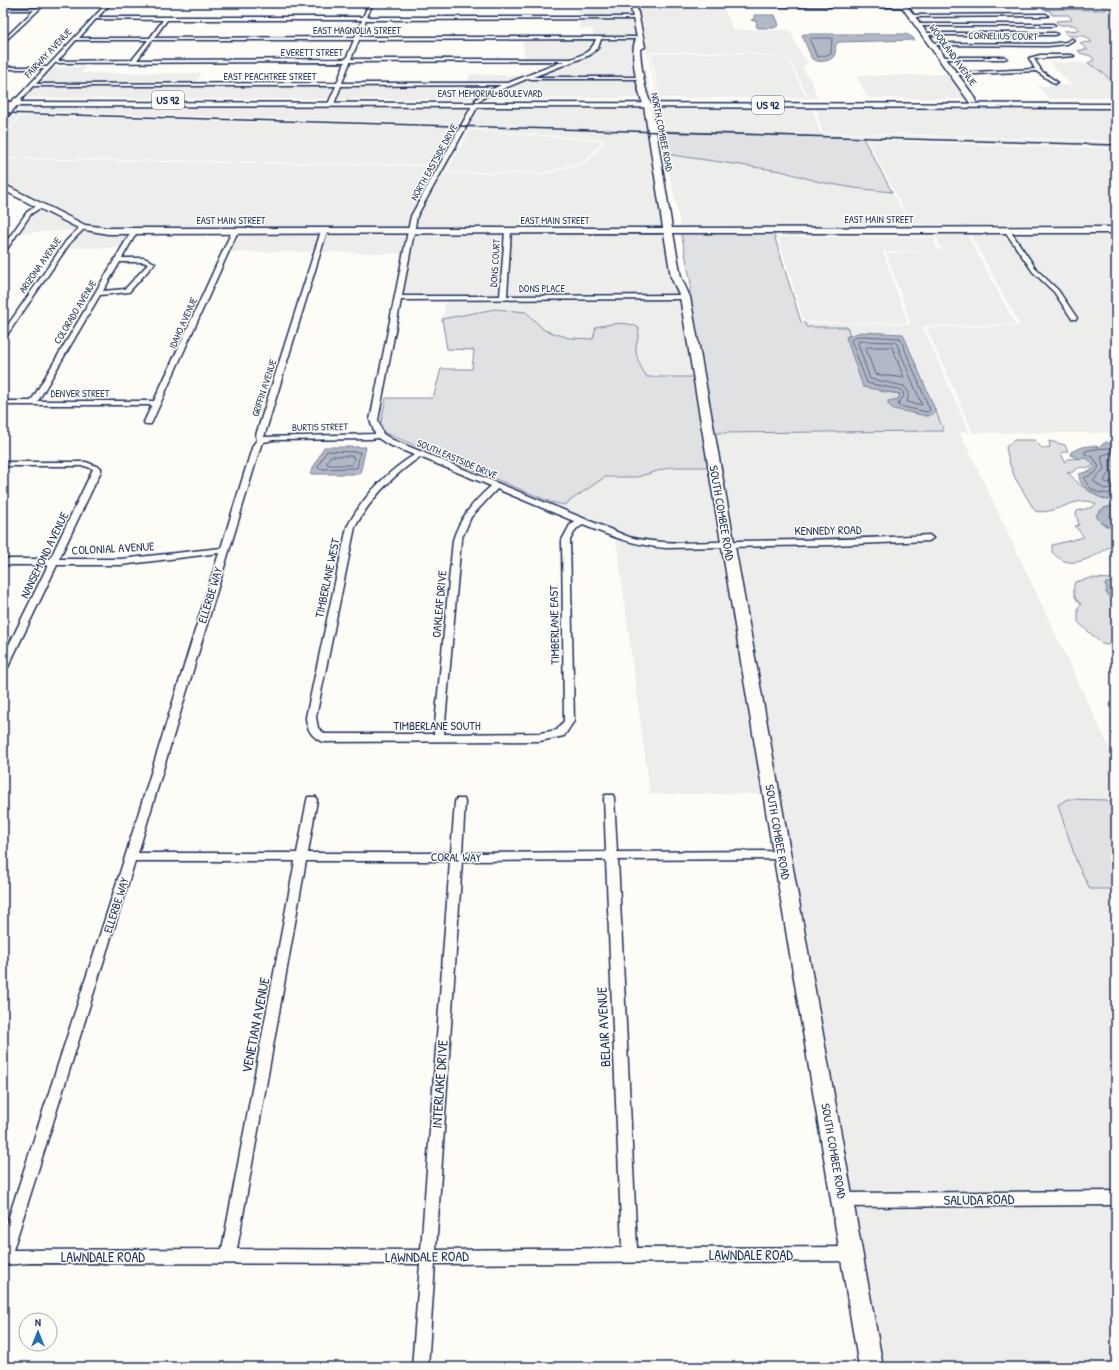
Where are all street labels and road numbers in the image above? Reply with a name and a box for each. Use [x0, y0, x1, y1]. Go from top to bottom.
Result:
street label: WOODLAND AVENUE [926, 22, 980, 89]
street label: EAST MAGNOLIA STREET [313, 24, 401, 37]
street label: FAIRWAY AVENUE [21, 25, 75, 81]
street label: CORNELIUS COURT [968, 29, 1038, 43]
street label: EVERETT STREET [281, 46, 344, 59]
street label: EAST PEACHTREE STREET [224, 70, 317, 83]
street label: EAST MEMORIAL BOULEVARD [438, 87, 543, 100]
road number: US 92 [152, 91, 184, 109]
street label: NORTH COMBEE ROAD [648, 91, 676, 173]
road number: US 92 [752, 96, 784, 114]
street label: NORTH EASTSIDE DRIVE [408, 121, 461, 203]
street label: EAST MAIN STREET [845, 213, 914, 226]
street label: EAST MAIN STREET [197, 214, 266, 227]
street label: EAST MAIN STREET [521, 214, 590, 227]
street label: ARIZONA AVENUE [16, 234, 64, 295]
street label: DONS COURT [487, 238, 503, 288]
street label: COLORADO AVENUE [51, 277, 100, 346]
street label: DONS PLACE [519, 282, 565, 295]
street label: IDAHO AVENUE [166, 295, 200, 351]
street label: GRIFFIN AVENUE [249, 357, 280, 418]
street label: DENVER STREET [51, 387, 110, 400]
street label: BURTIS STREET [292, 420, 349, 434]
street label: SOUTH EASTSIDE DRIVE [415, 436, 500, 482]
street label: SOUTH COMBEE ROAD [705, 464, 739, 562]
street label: NANSEMOND AVENUE [16, 508, 73, 601]
street label: KENNEDY ROAD [794, 521, 862, 539]
street label: TIMBERLANE WEST [310, 536, 344, 619]
street label: COLONIAL AVENUE [71, 537, 156, 559]
street label: ELLERBE WAY [193, 564, 227, 625]
street label: OAKLEAF DRIVE [428, 569, 450, 638]
street label: TIMBERLANE EAST [545, 585, 563, 665]
street label: TIMBERLANE SOUTH [393, 717, 481, 734]
street label: SOUTH COMBEE ROAD [761, 783, 795, 881]
street label: CORAL WAY [431, 848, 482, 866]
street label: ELLERBE WAY [99, 874, 133, 935]
street label: VENETIAN AVENUE [236, 975, 274, 1075]
street label: BELAIR AVENUE [591, 986, 615, 1068]
street label: INTERLAKE DRIVE [426, 1039, 452, 1129]
street label: SOUTH COMBEE ROAD [817, 1102, 851, 1200]
street label: SALUDA ROAD [944, 1189, 1015, 1209]
street label: LAWNDALE ROAD [709, 1245, 793, 1264]
street label: LAWNDALE ROAD [385, 1246, 469, 1266]
street label: LAWNDALE ROAD [61, 1247, 145, 1266]

